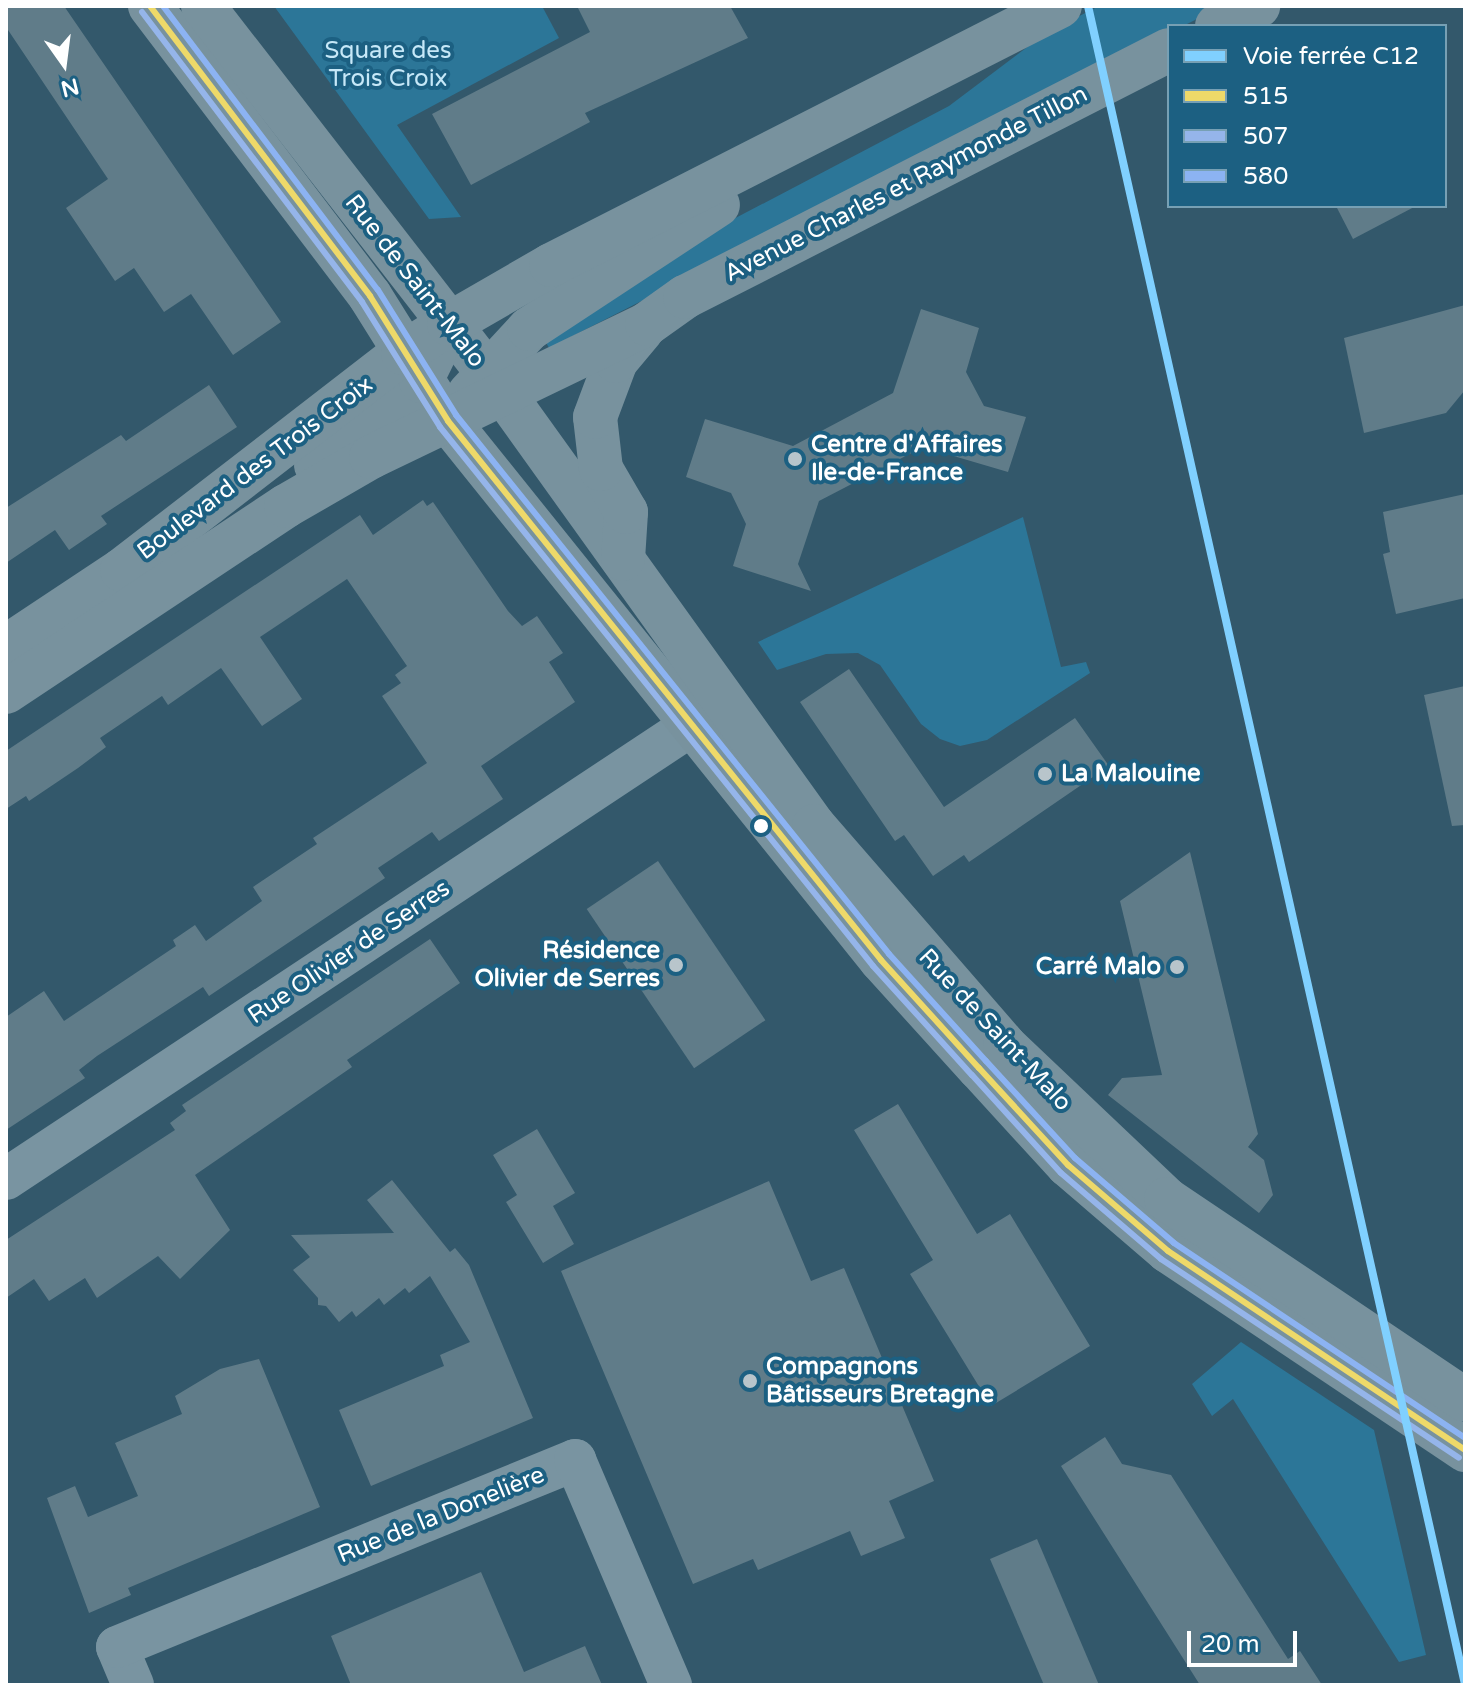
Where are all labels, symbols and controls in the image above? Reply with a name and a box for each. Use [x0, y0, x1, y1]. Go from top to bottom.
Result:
north arrow [24, 24, 104, 104]
legend [1167, 24, 1447, 208]
park label: Square des Trois Croix [325, 37, 451, 93]
text: Voie ferrée C12 [1243, 42, 1419, 71]
text: N [58, 73, 82, 102]
street label: Avenue Charles et Raymonde Tillon [720, 80, 1092, 288]
text: 515 [1243, 82, 1288, 111]
text: 507 [1243, 122, 1288, 151]
text: 580 [1243, 162, 1288, 191]
street label: Rue de Saint-Malo [339, 189, 491, 373]
street label: Boulevard des Trois Croix [132, 370, 378, 566]
place label: Centre d'Affaires Ile-de-France [811, 431, 1002, 487]
marker: Centre d'Affaires Ile-de-France [786, 450, 804, 468]
place label: La Malouine [1061, 760, 1201, 788]
marker: La Malouine [1036, 765, 1054, 783]
unlabelled marker [753, 818, 769, 834]
street label: Rue Olivier de Serres [243, 874, 455, 1030]
place label: Résidence Olivier de Serres [475, 937, 660, 993]
street label: Rue de Saint-Malo [912, 943, 1078, 1117]
place label: Carré Malo [1036, 953, 1161, 981]
marker: Résidence Olivier de Serres [667, 956, 685, 974]
marker: Carré Malo [1168, 958, 1186, 976]
place label: Compagnons Bâtisseurs Bretagne [766, 1353, 994, 1409]
marker: Compagnons Bâtisseurs Bretagne [741, 1372, 759, 1390]
street label: Rue de la Donelière [333, 1460, 549, 1570]
scale bar [1191, 1615, 1301, 1665]
text: 20 m [1201, 1630, 1259, 1659]

